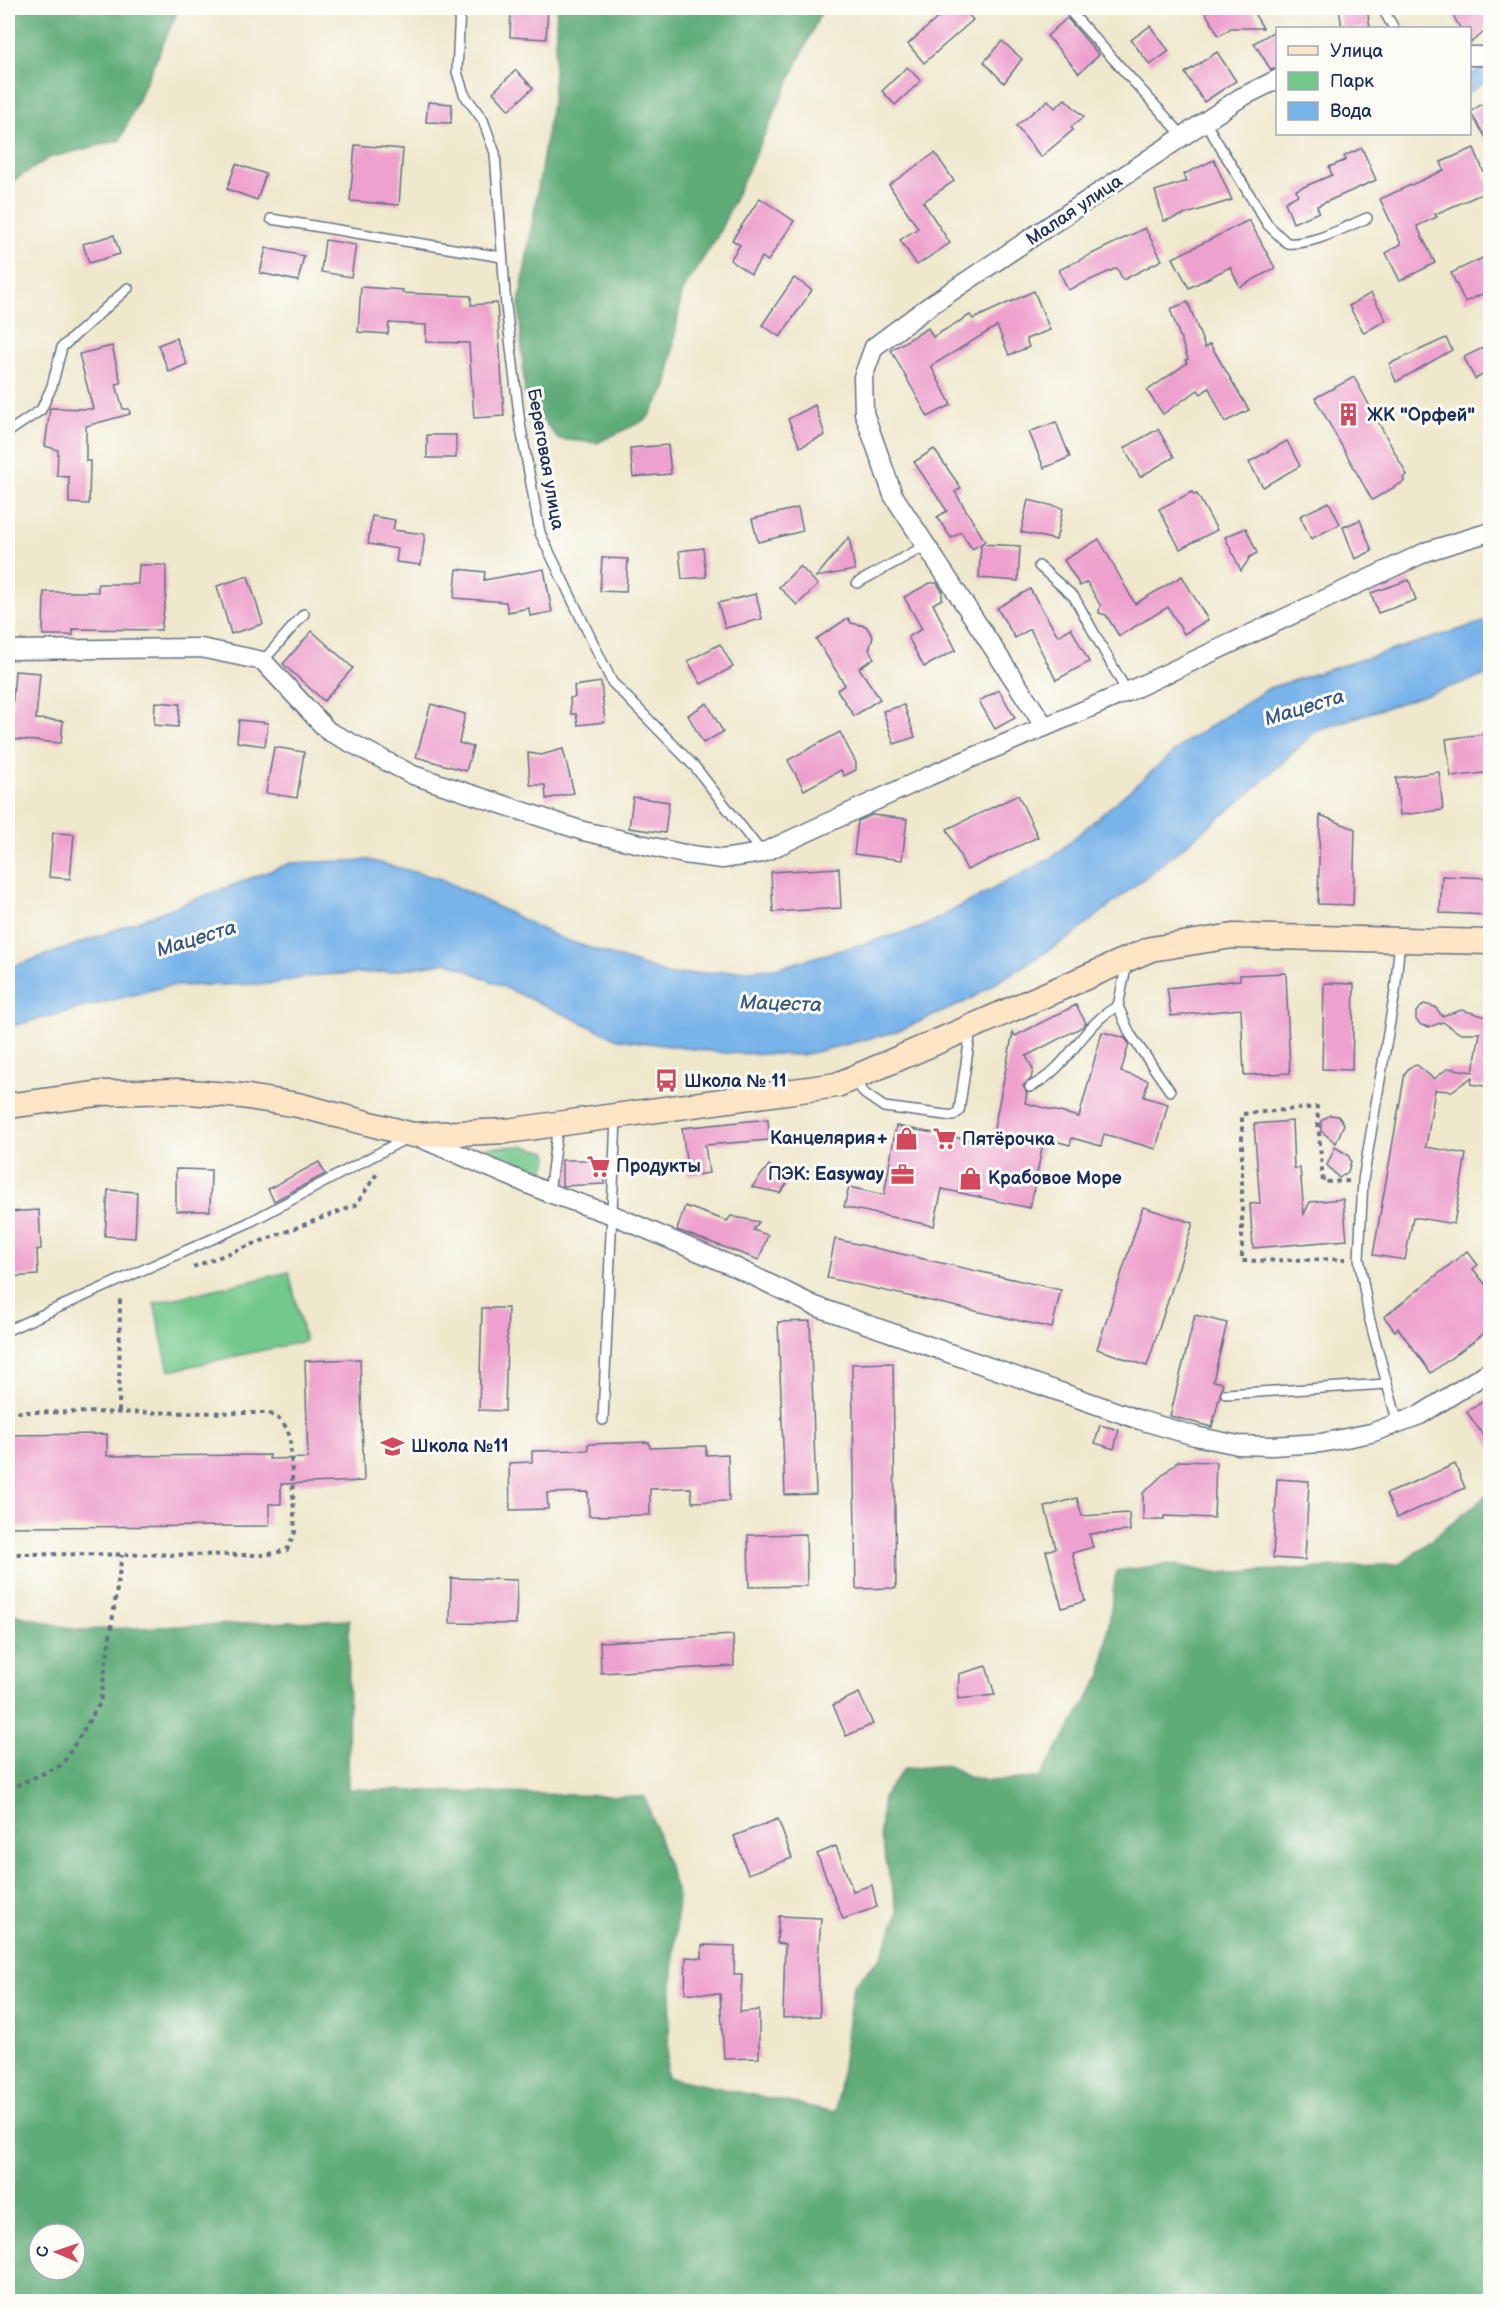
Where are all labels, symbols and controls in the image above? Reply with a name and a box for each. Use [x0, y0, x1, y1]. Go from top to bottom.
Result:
legend [1276, 27, 1471, 135]
text: Улица [1330, 41, 1384, 62]
text: Парк [1330, 71, 1374, 92]
text: Вода [1330, 101, 1372, 122]
street label: Малая улица [1022, 170, 1127, 250]
street label: Береговая улица [523, 387, 568, 532]
building icon: ЖК "Орфей" [1336, 402, 1362, 428]
place label: ЖК "Орфей" [1367, 405, 1475, 426]
water label: Мацеста [1261, 684, 1347, 731]
water label: Мацеста [153, 915, 239, 962]
water label: Мацеста [739, 991, 823, 1017]
bus stop icon: Школа № 11 [653, 1068, 679, 1094]
place label: Школа № 11 [684, 1071, 786, 1092]
shop icon: Канцелярия+ [894, 1125, 920, 1151]
supermarket icon: Пятёрочка [931, 1126, 957, 1152]
place label: Канцелярия+ [770, 1128, 889, 1149]
place label: Пятёрочка [962, 1129, 1055, 1150]
supermarket icon: Продукты [585, 1153, 611, 1179]
place label: Продукты [616, 1156, 701, 1177]
office icon: ПЭК: Easyway [889, 1161, 915, 1187]
place label: ПЭК: Easyway [768, 1164, 885, 1185]
shop icon: Крабовое Море [957, 1165, 983, 1191]
place label: Крабовое Море [988, 1168, 1122, 1189]
school or university icon: Школа №11 [380, 1433, 406, 1459]
place label: Школа №11 [411, 1436, 509, 1457]
north arrow [27, 2222, 87, 2282]
text: С [34, 2246, 53, 2257]

